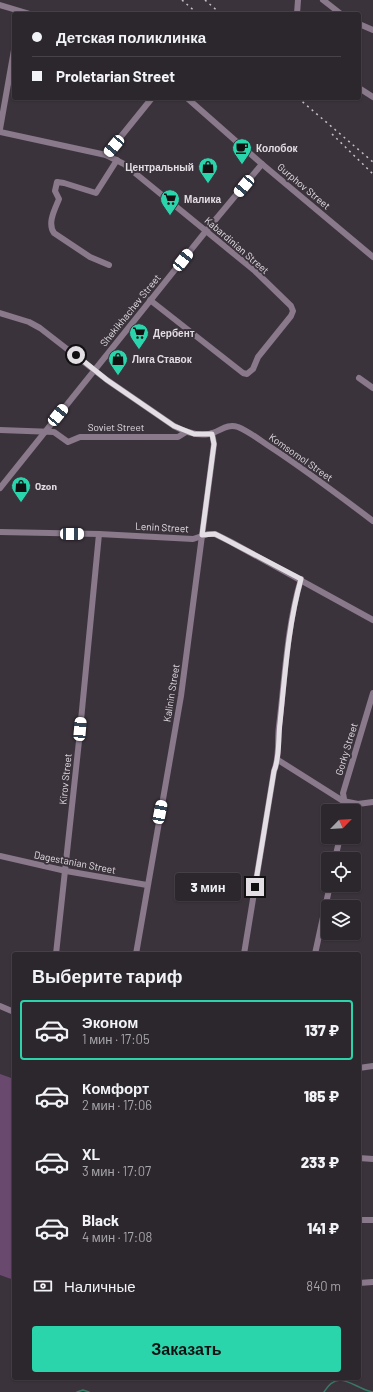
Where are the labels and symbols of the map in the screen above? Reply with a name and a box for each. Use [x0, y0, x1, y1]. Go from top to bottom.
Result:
car [102, 133, 126, 159]
cafe icon: Колобок [231, 137, 253, 165]
place label: Колобок [256, 142, 299, 154]
shop icon: Центральный [197, 156, 219, 184]
street label: Gurphov Street [275, 160, 333, 212]
place label: Центральный [125, 161, 194, 173]
car [232, 173, 256, 199]
supermarket icon: Малика [159, 188, 181, 216]
place label: Малика [184, 193, 222, 205]
street label: Kabardinian Street [202, 214, 272, 276]
car [171, 247, 195, 273]
street label: Shekikhachev Street [97, 271, 163, 348]
supermarket icon: Дербент [128, 322, 150, 350]
place label: Дербент [153, 327, 195, 339]
route start [67, 346, 85, 364]
shop icon: Лига Ставок [107, 348, 129, 376]
place label: Лига Ставок [132, 353, 193, 365]
car [46, 402, 70, 428]
street label: Soviet Street [88, 421, 145, 433]
street label: Komsomol Street [267, 431, 336, 484]
shop icon: Ozon [10, 475, 32, 503]
place label: Ozon [35, 480, 57, 492]
street label: Lenin Street [135, 520, 189, 534]
car [60, 528, 84, 540]
street label: Kalinin Street [160, 663, 182, 723]
car [73, 717, 87, 741]
street label: Gorky Street [332, 721, 360, 777]
street label: Kirov Street [56, 752, 74, 805]
car [152, 799, 168, 825]
north arrow [321, 804, 361, 844]
street label: Dagestanian Street [33, 848, 117, 876]
callout: 3 мин [175, 873, 241, 901]
route end [246, 878, 264, 896]

